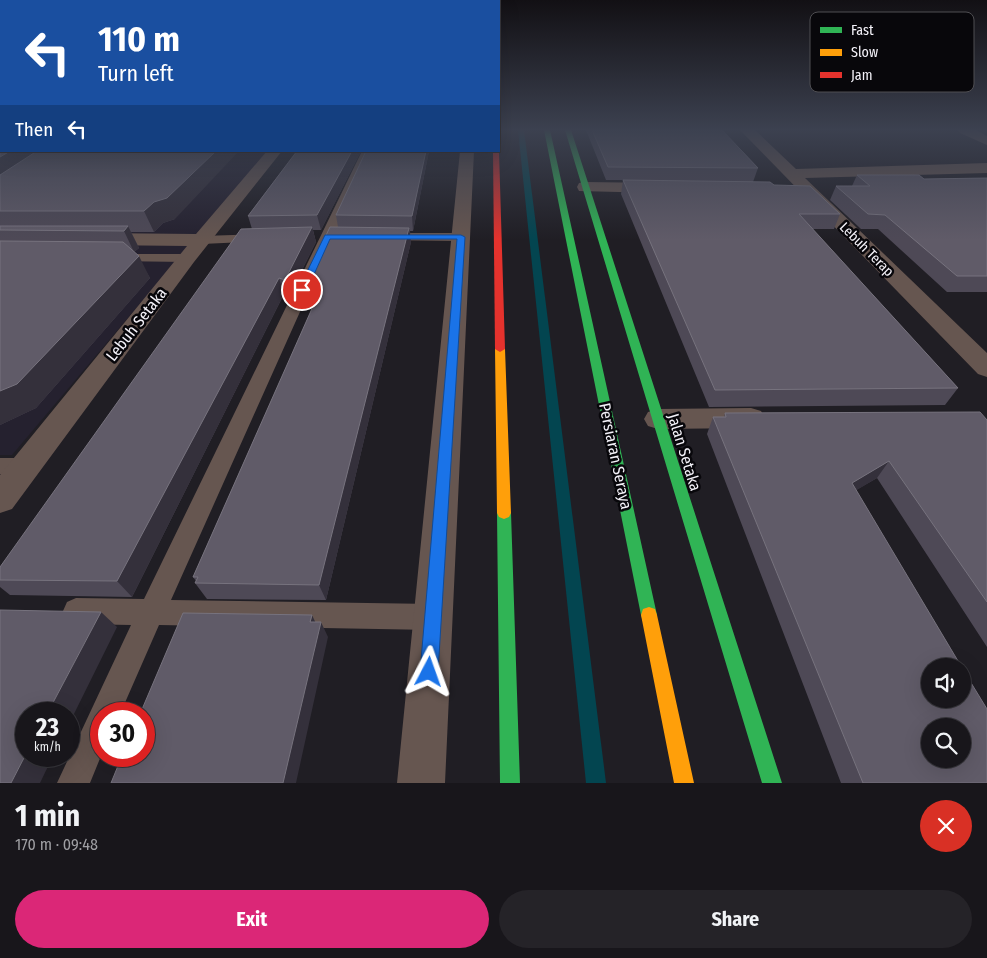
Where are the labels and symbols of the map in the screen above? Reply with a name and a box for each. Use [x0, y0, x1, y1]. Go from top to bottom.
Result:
legend [810, 12, 974, 92]
text: Fast [851, 22, 874, 39]
text: Slow [851, 44, 878, 61]
text: Jam [851, 67, 872, 84]
street label: Lebuh Terap [836, 219, 897, 280]
pin [281, 269, 323, 311]
street label: Lebuh Setaka [102, 284, 171, 365]
street label: Persiaran Seraya [595, 401, 636, 511]
street label: Jalan Setaka [664, 411, 705, 493]
position arrow [402, 645, 454, 697]
speed limit sign: 30 [90, 702, 155, 767]

